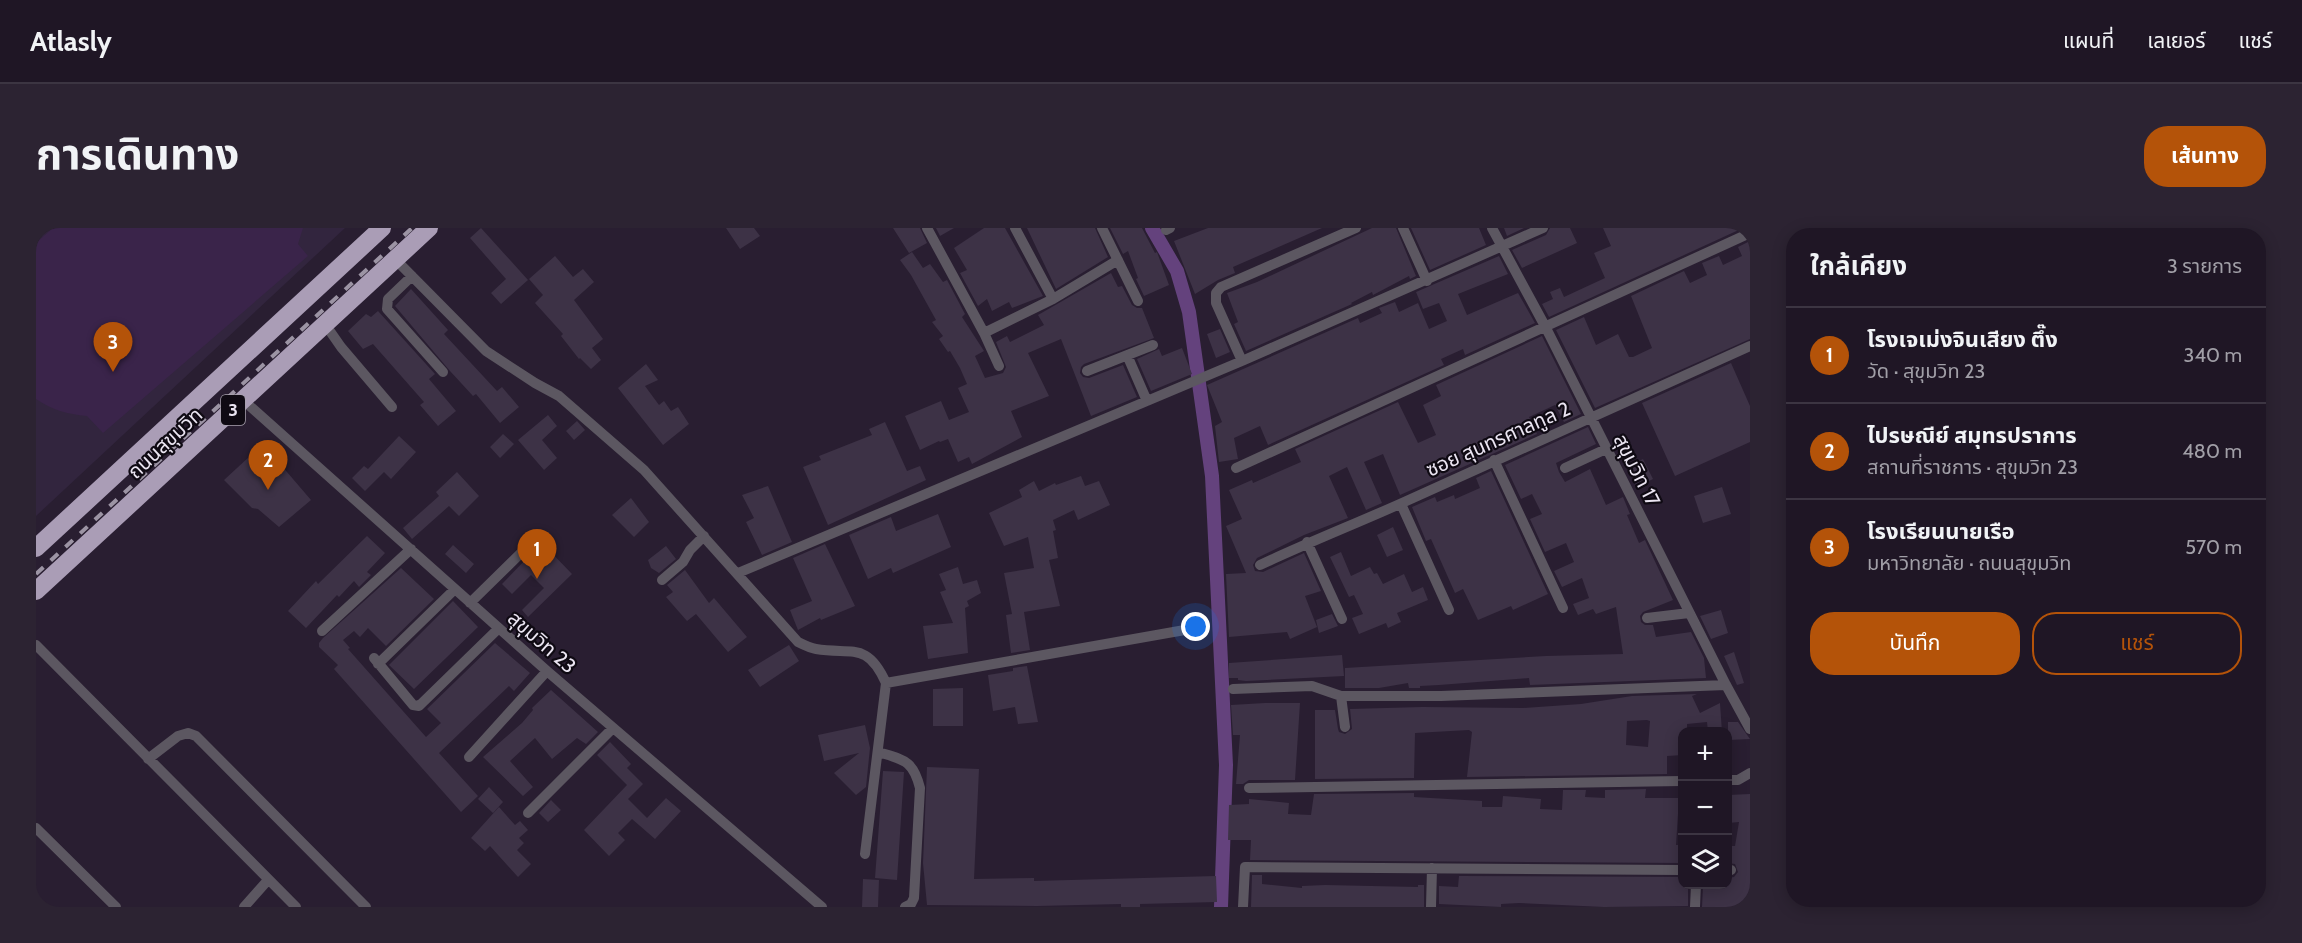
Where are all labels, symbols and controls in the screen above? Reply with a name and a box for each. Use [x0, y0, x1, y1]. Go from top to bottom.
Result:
text: Atlasly [30, 24, 112, 58]
text: แผนที่ [2063, 28, 2114, 53]
text: เลเยอร์ [2147, 28, 2206, 53]
text: แชร์ [2239, 28, 2272, 53]
button: เส้นทาง [2144, 126, 2266, 187]
text: การเดินทาง [36, 128, 239, 180]
text: ใกล้เคียง [1810, 250, 1907, 282]
text: 3 รายการ [2167, 254, 2242, 278]
pin: 3 [94, 322, 133, 372]
text: โรงเจเม่งจินเสียง ตึ๊ง [1867, 326, 2058, 353]
text: 1 [1826, 343, 1833, 367]
text: 340 m [2184, 343, 2242, 367]
text: วัด · สุขุมวิท 23 [1867, 359, 1985, 383]
road number: 3 [221, 395, 245, 425]
street label: ซอย สุนทรศาลทูล 2 [1422, 396, 1574, 482]
street label: ถนนสุขุมวิท [123, 402, 207, 484]
text: ไปรษณีย์ สมุทรปราการ [1867, 422, 2077, 449]
street label: สุขุมวิท 17 [1609, 430, 1665, 510]
text: 2 [1824, 439, 1835, 463]
text: 480 m [2182, 439, 2242, 463]
pin: 2 [248, 440, 288, 490]
text: สถานที่ราชการ · สุขุมวิท 23 [1867, 455, 2078, 479]
text: โรงเรียนนายเรือ [1867, 518, 2015, 545]
pin: 1 [518, 530, 556, 579]
text: 3 [1824, 535, 1835, 559]
text: 570 m [2185, 535, 2242, 559]
text: มหาวิทยาลัย · ถนนสุขุมวิท [1867, 551, 2071, 575]
street label: สุขุมวิท 23 [503, 606, 581, 678]
your location [1181, 612, 1210, 641]
button: บันทึก [1810, 612, 2020, 675]
button: แชร์ [2032, 612, 2242, 675]
map controls [1678, 727, 1732, 889]
button: + [1678, 727, 1732, 781]
button: − [1678, 781, 1732, 835]
button: layers [1678, 835, 1732, 889]

